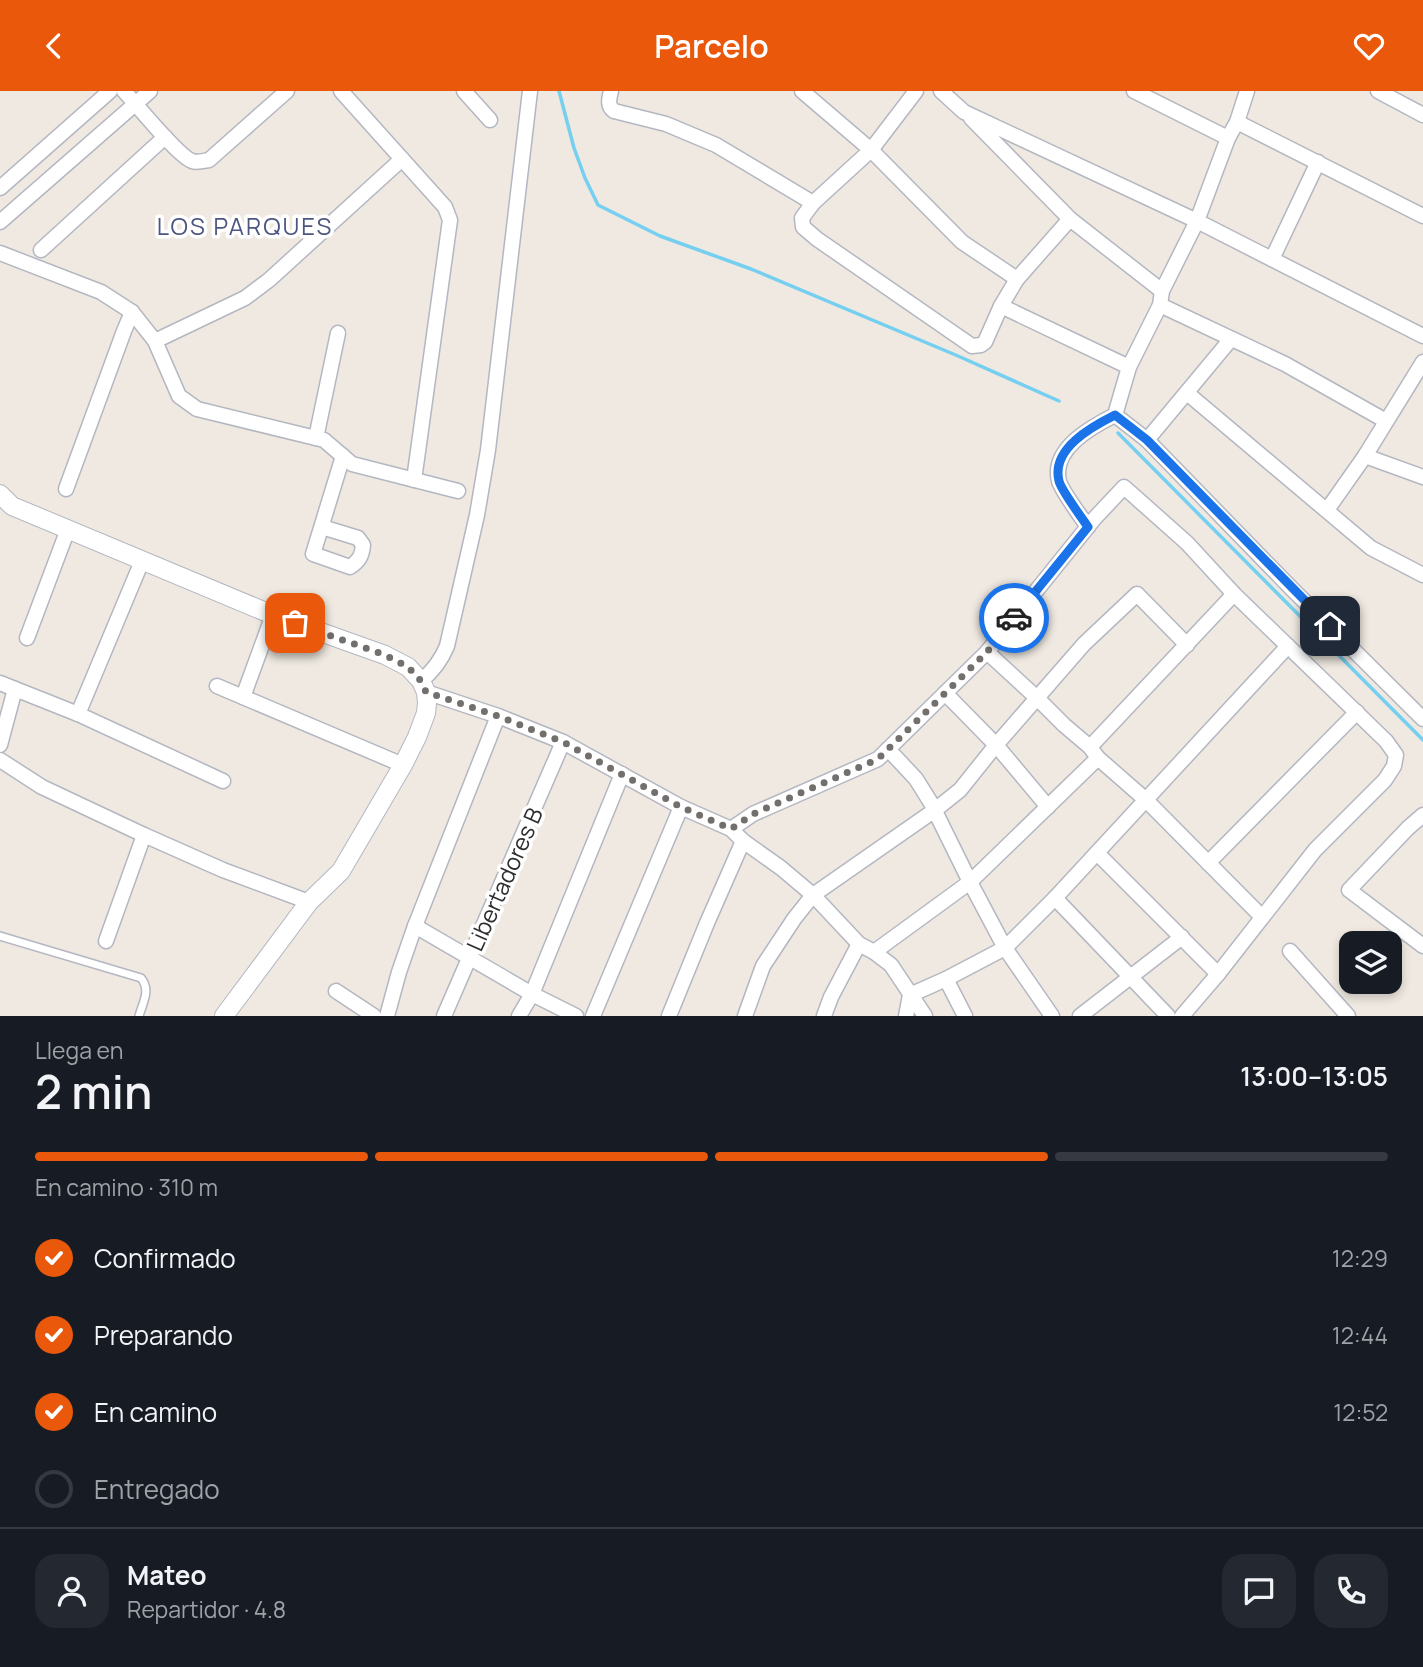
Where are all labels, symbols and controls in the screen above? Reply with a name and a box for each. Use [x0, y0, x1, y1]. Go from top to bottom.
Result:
text: Parcelo [654, 24, 769, 68]
icon: back [35, 27, 73, 65]
icon: heart [1350, 27, 1388, 65]
district label: LOS PARQUES [157, 209, 333, 242]
courier [979, 583, 1049, 653]
pin [265, 593, 325, 653]
pin [1300, 596, 1360, 656]
icon: car [995, 599, 1033, 637]
icon: bag [276, 604, 314, 642]
icon: home [1311, 607, 1349, 645]
street label: Libertadores B [458, 802, 550, 956]
map controls [1339, 931, 1402, 994]
button: layers [1339, 931, 1402, 994]
text: Llega en [35, 1034, 123, 1066]
text: 13:00–13:05 [1240, 1058, 1388, 1094]
text: 2 min [35, 1060, 152, 1123]
text: En camino · 310 m [35, 1171, 218, 1203]
icon: check [35, 1239, 73, 1277]
text: Confirmado [94, 1240, 236, 1276]
text: 12:29 [1332, 1242, 1388, 1274]
icon: check [35, 1316, 73, 1354]
text: Preparando [94, 1317, 233, 1353]
text: 12:44 [1332, 1319, 1388, 1351]
icon: check [35, 1393, 73, 1431]
text: En camino [94, 1394, 217, 1430]
text: 12:52 [1333, 1396, 1388, 1428]
text: Entregado [94, 1471, 220, 1507]
button: person [35, 1554, 109, 1628]
button: chat [1222, 1554, 1296, 1628]
button: phone [1314, 1554, 1388, 1628]
text: Mateo [127, 1557, 206, 1593]
text: Repartidor · 4.8 [127, 1593, 286, 1625]

